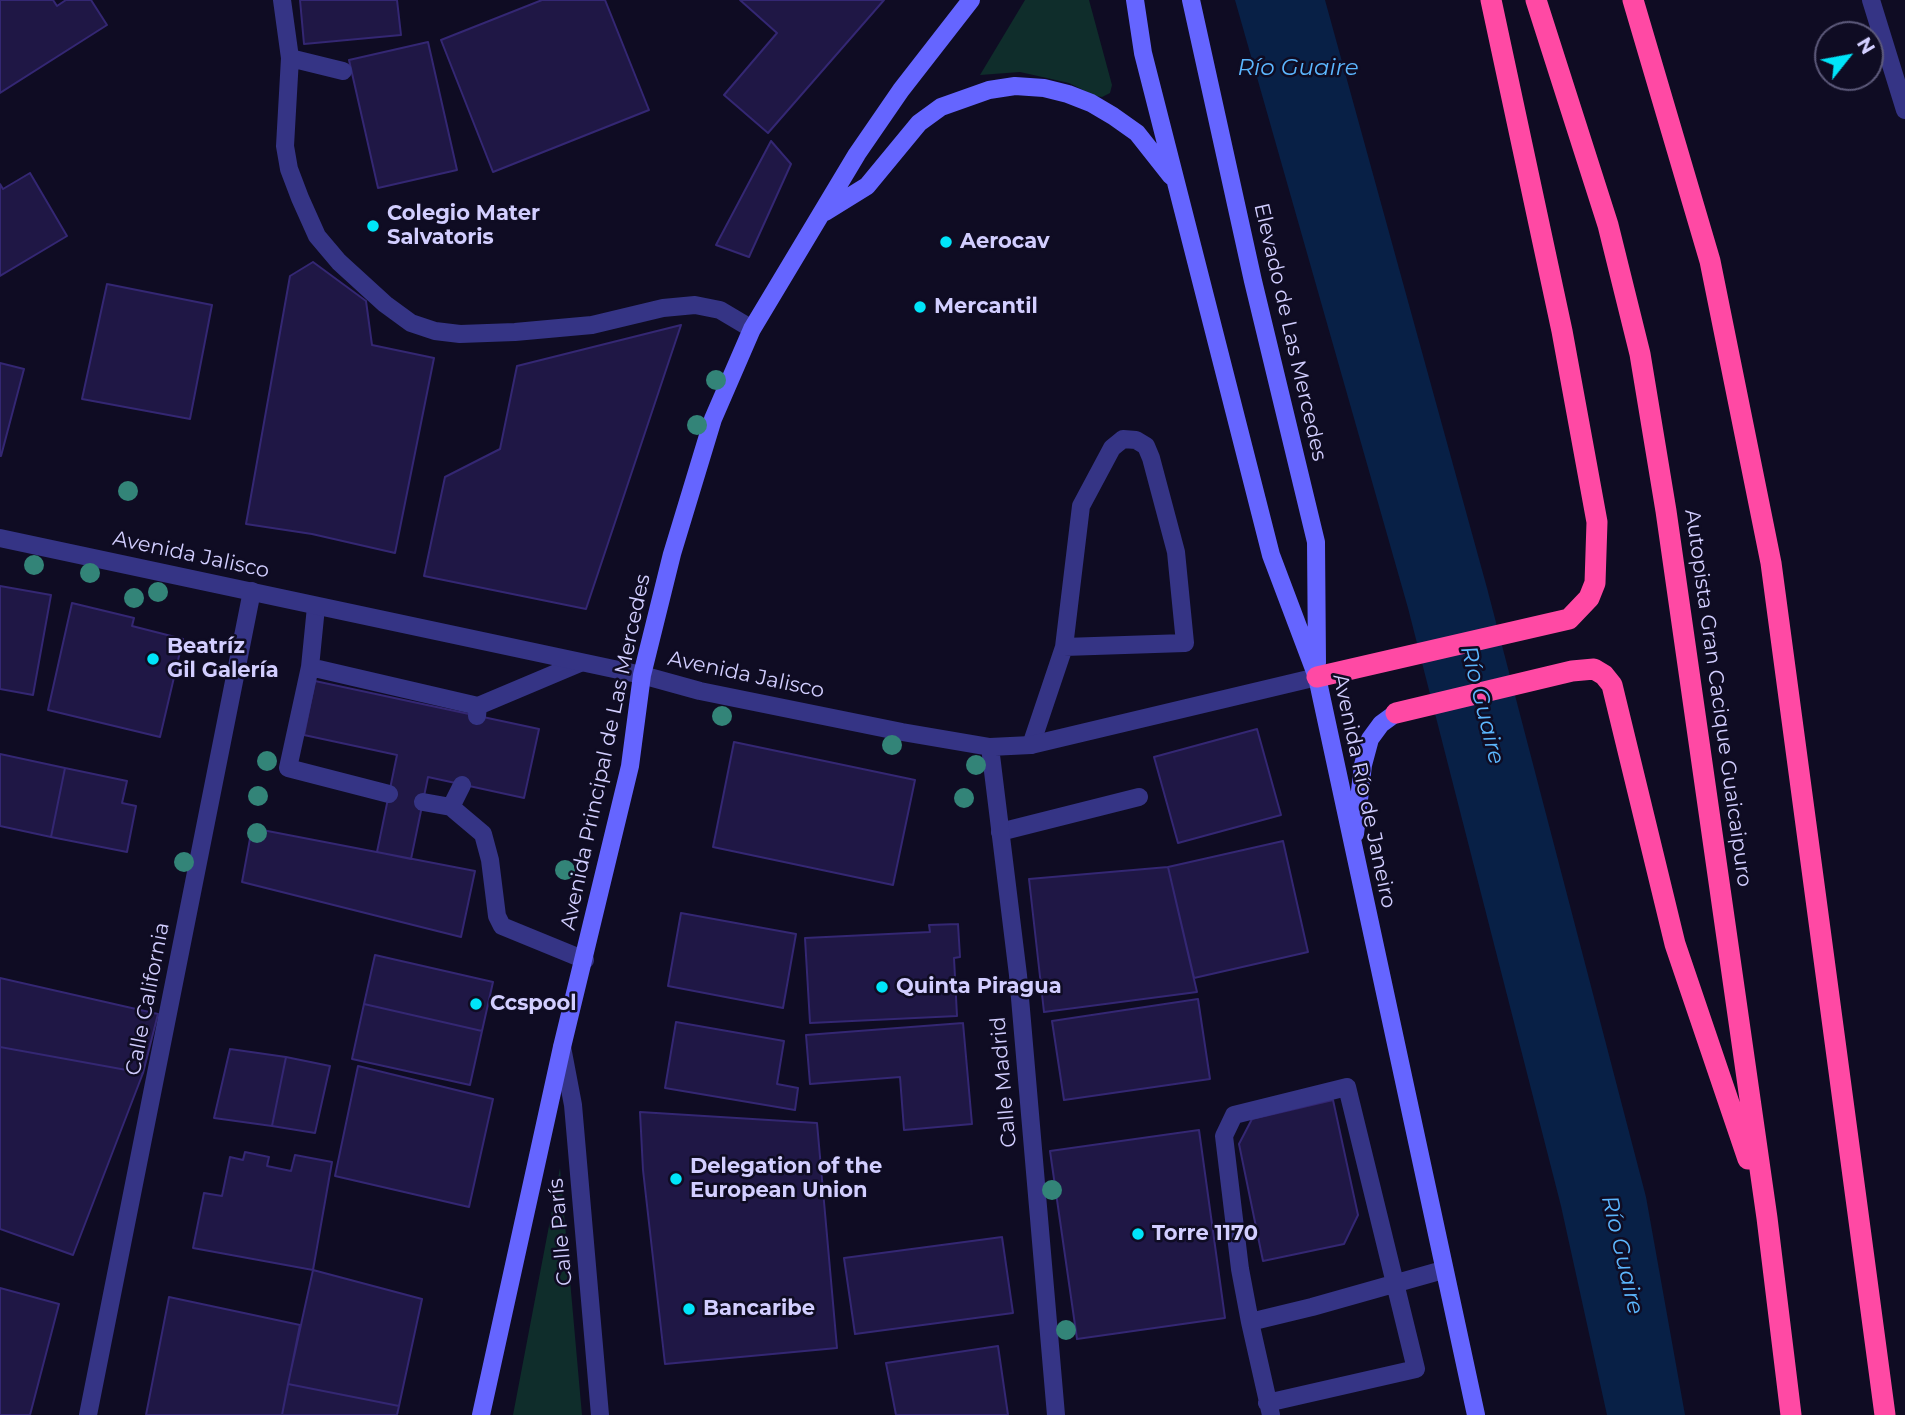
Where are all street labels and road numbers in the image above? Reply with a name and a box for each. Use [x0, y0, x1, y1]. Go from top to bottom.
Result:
street label: Elevado de Las Mercedes [1248, 201, 1332, 463]
street label: Autopista Gran Cacique Guaicaipuro [1679, 508, 1757, 888]
street label: Avenida Jalisco [110, 526, 272, 584]
street label: Avenida Principal de Las Mercedes [556, 572, 656, 932]
street label: Avenida Jalisco [665, 646, 827, 704]
street label: Avenida Río de Janeiro [1327, 672, 1401, 910]
street label: Calle California [121, 920, 175, 1078]
street label: Calle Madrid [986, 1015, 1022, 1149]
street label: Calle París [544, 1177, 578, 1287]

